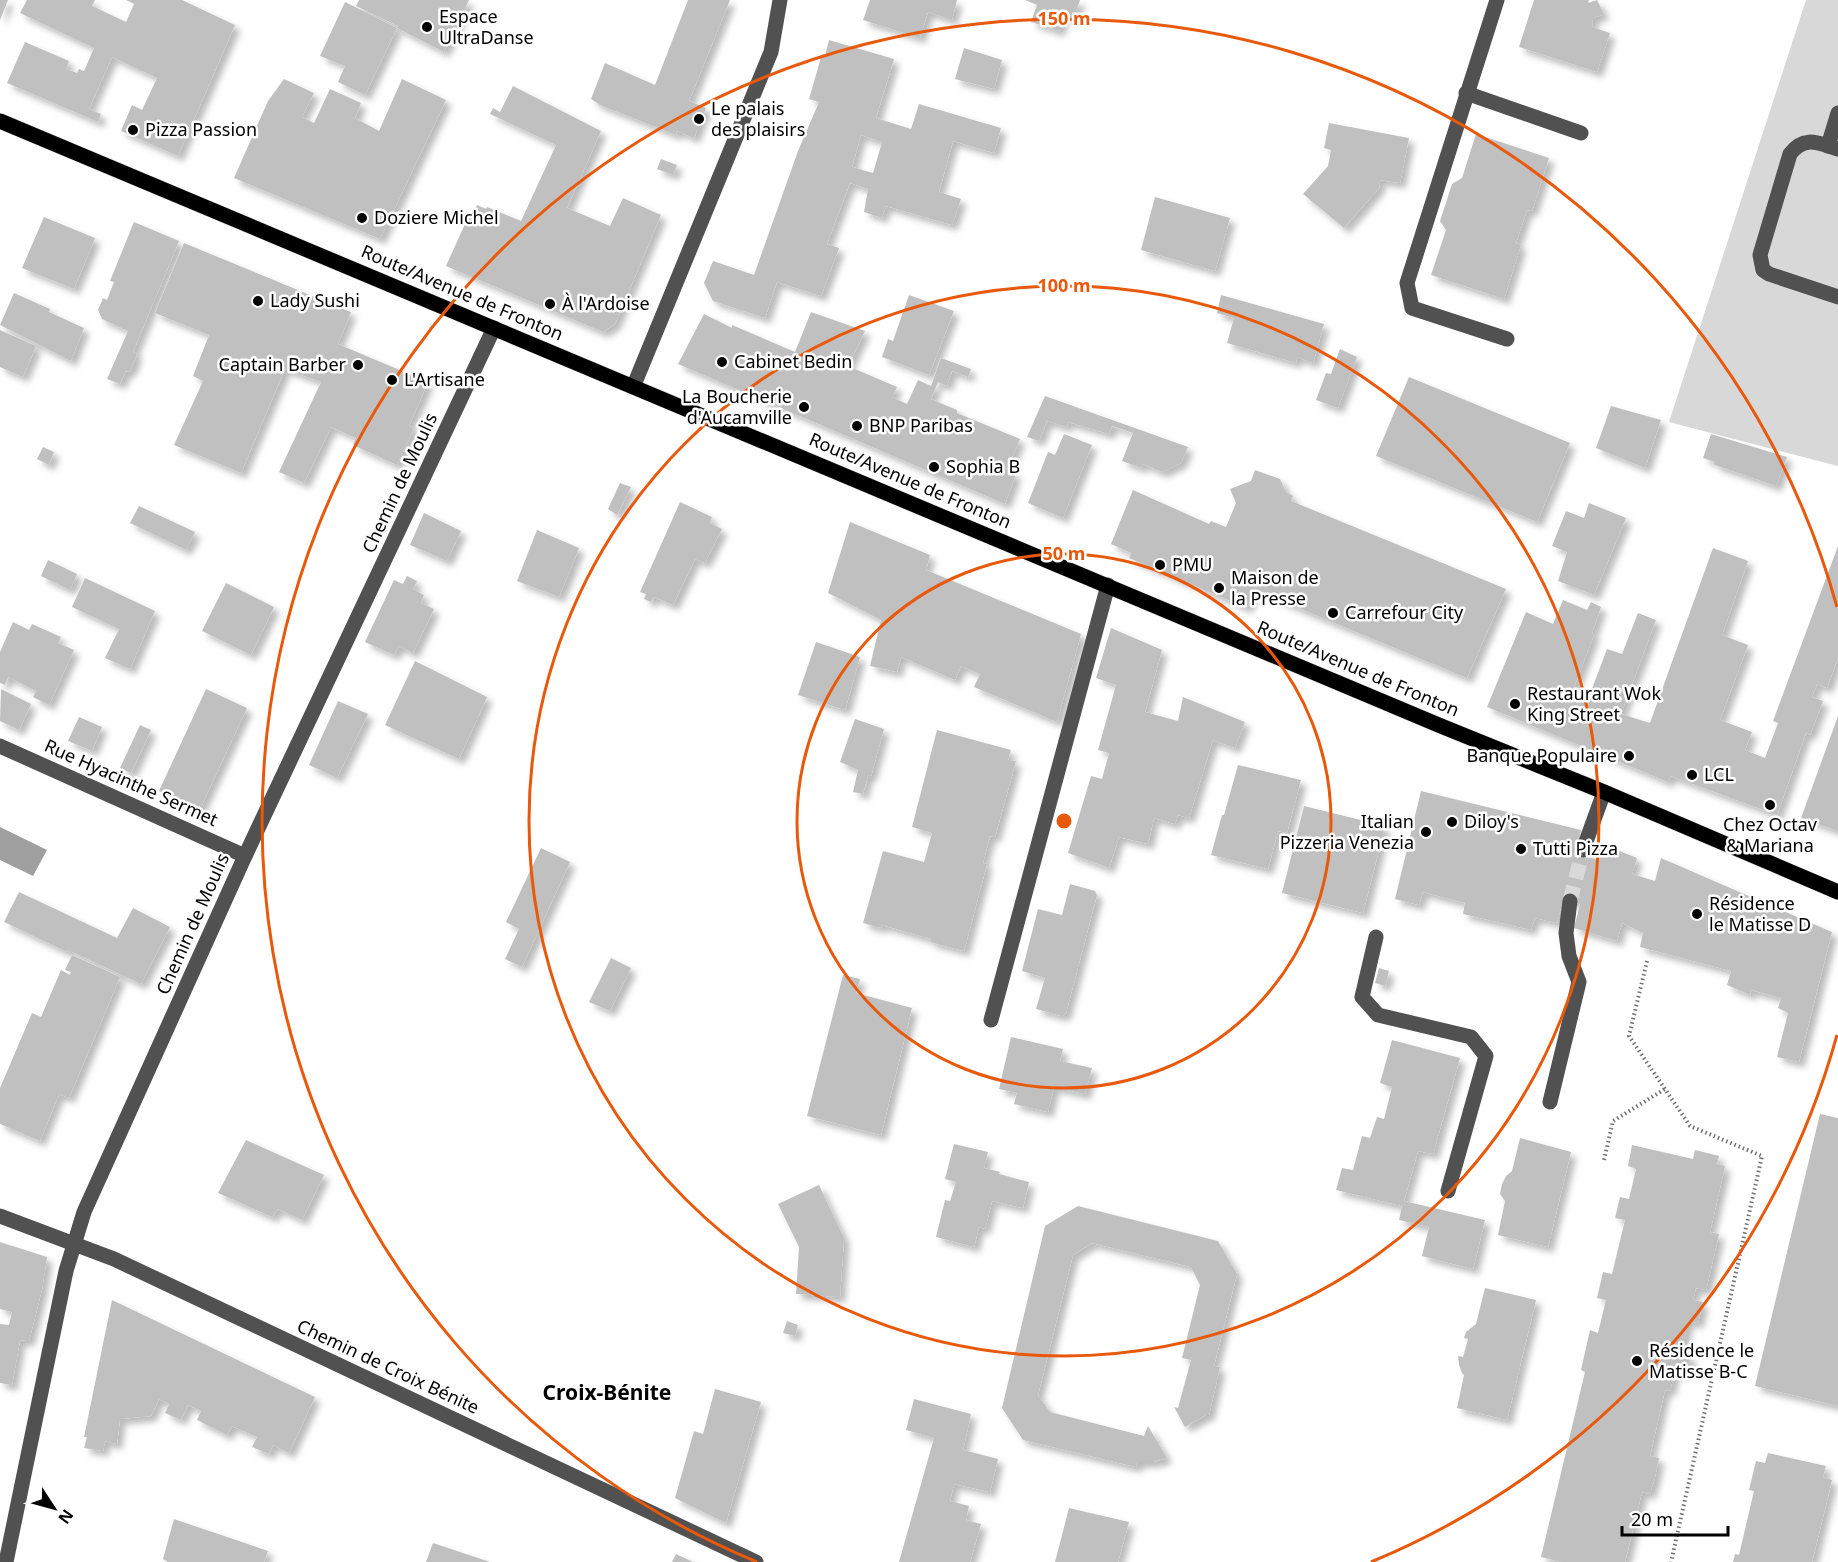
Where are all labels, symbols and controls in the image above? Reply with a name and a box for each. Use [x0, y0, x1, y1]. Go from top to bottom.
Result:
place label: Espace UltraDanse [439, 4, 534, 49]
text: 150 m [1037, 6, 1091, 30]
marker: Espace UltraDanse [420, 20, 434, 34]
place label: Le palais des plaisirs [711, 96, 805, 141]
marker: Le palais des plaisirs [692, 112, 706, 126]
place label: Pizza Passion [145, 117, 257, 141]
marker: Pizza Passion [126, 123, 140, 137]
place label: Doziere Michel [374, 205, 499, 229]
marker: Doziere Michel [355, 211, 369, 225]
street label: Route/Avenue de Fronton [358, 239, 567, 346]
text: 100 m [1037, 273, 1091, 297]
place label: Lady Sushi [270, 288, 360, 312]
place label: À l'Ardoise [562, 291, 650, 315]
marker: Lady Sushi [251, 294, 265, 308]
marker: À l'Ardoise [543, 297, 557, 311]
place label: Cabinet Bedin [734, 349, 852, 373]
place label: Captain Barber [219, 352, 347, 376]
marker: Cabinet Bedin [715, 355, 729, 369]
marker: Captain Barber [351, 358, 365, 372]
place label: L'Artisane [404, 367, 485, 391]
marker: L'Artisane [385, 373, 399, 387]
place label: La Boucherie d'Aucamville [682, 384, 792, 429]
marker: La Boucherie d'Aucamville [797, 400, 811, 414]
street label: Chemin de Moulis [356, 409, 442, 557]
place label: BNP Paribas [869, 413, 973, 437]
marker: BNP Paribas [850, 419, 864, 433]
street label: Route/Avenue de Fronton [806, 427, 1015, 534]
place label: Sophia B [946, 454, 1020, 478]
marker: Sophia B [927, 460, 941, 474]
text: 50 m [1043, 541, 1085, 565]
place label: PMU [1172, 552, 1212, 576]
marker: PMU [1153, 558, 1167, 572]
place label: Maison de la Presse [1231, 565, 1319, 610]
marker: Maison de la Presse [1212, 581, 1226, 595]
place label: Carrefour City [1345, 600, 1464, 624]
marker: Carrefour City [1326, 606, 1340, 620]
street label: Route/Avenue de Fronton [1254, 615, 1463, 722]
place label: Restaurant Wok King Street [1527, 681, 1661, 726]
marker: Restaurant Wok King Street [1508, 697, 1522, 711]
street label: Rue Hyacinthe Sermet [41, 733, 222, 831]
place label: Banque Populaire [1466, 743, 1617, 767]
marker: Banque Populaire [1622, 749, 1636, 763]
place label: LCL [1704, 762, 1734, 786]
marker: LCL [1685, 768, 1699, 782]
marker: Chez Octav & Mariana [1763, 798, 1777, 812]
place label: Italian Pizzeria Venezia [1280, 809, 1414, 854]
place label: Diloy's [1464, 809, 1519, 833]
centre of rings [1054, 811, 1074, 831]
place label: Chez Octav & Mariana [1723, 812, 1818, 857]
marker: Diloy's [1445, 815, 1459, 829]
marker: Italian Pizzeria Venezia [1419, 825, 1433, 839]
place label: Tutti Pizza [1533, 836, 1618, 860]
marker: Tutti Pizza [1514, 842, 1528, 856]
street label: Chemin de Moulis [150, 849, 234, 998]
place label: Résidence le Matisse D [1709, 891, 1811, 936]
marker: Résidence le Matisse D [1690, 907, 1704, 921]
street label: Chemin de Croix Bénite [293, 1313, 483, 1419]
place label: Résidence le Matisse B-C [1649, 1338, 1754, 1383]
marker: Résidence le Matisse B-C [1630, 1354, 1644, 1368]
district label: Croix-Bénite [543, 1378, 671, 1406]
north arrow [24, 1478, 84, 1538]
scale bar [1622, 1499, 1728, 1537]
text: N [53, 1505, 79, 1529]
text: 20 m [1631, 1507, 1673, 1531]

